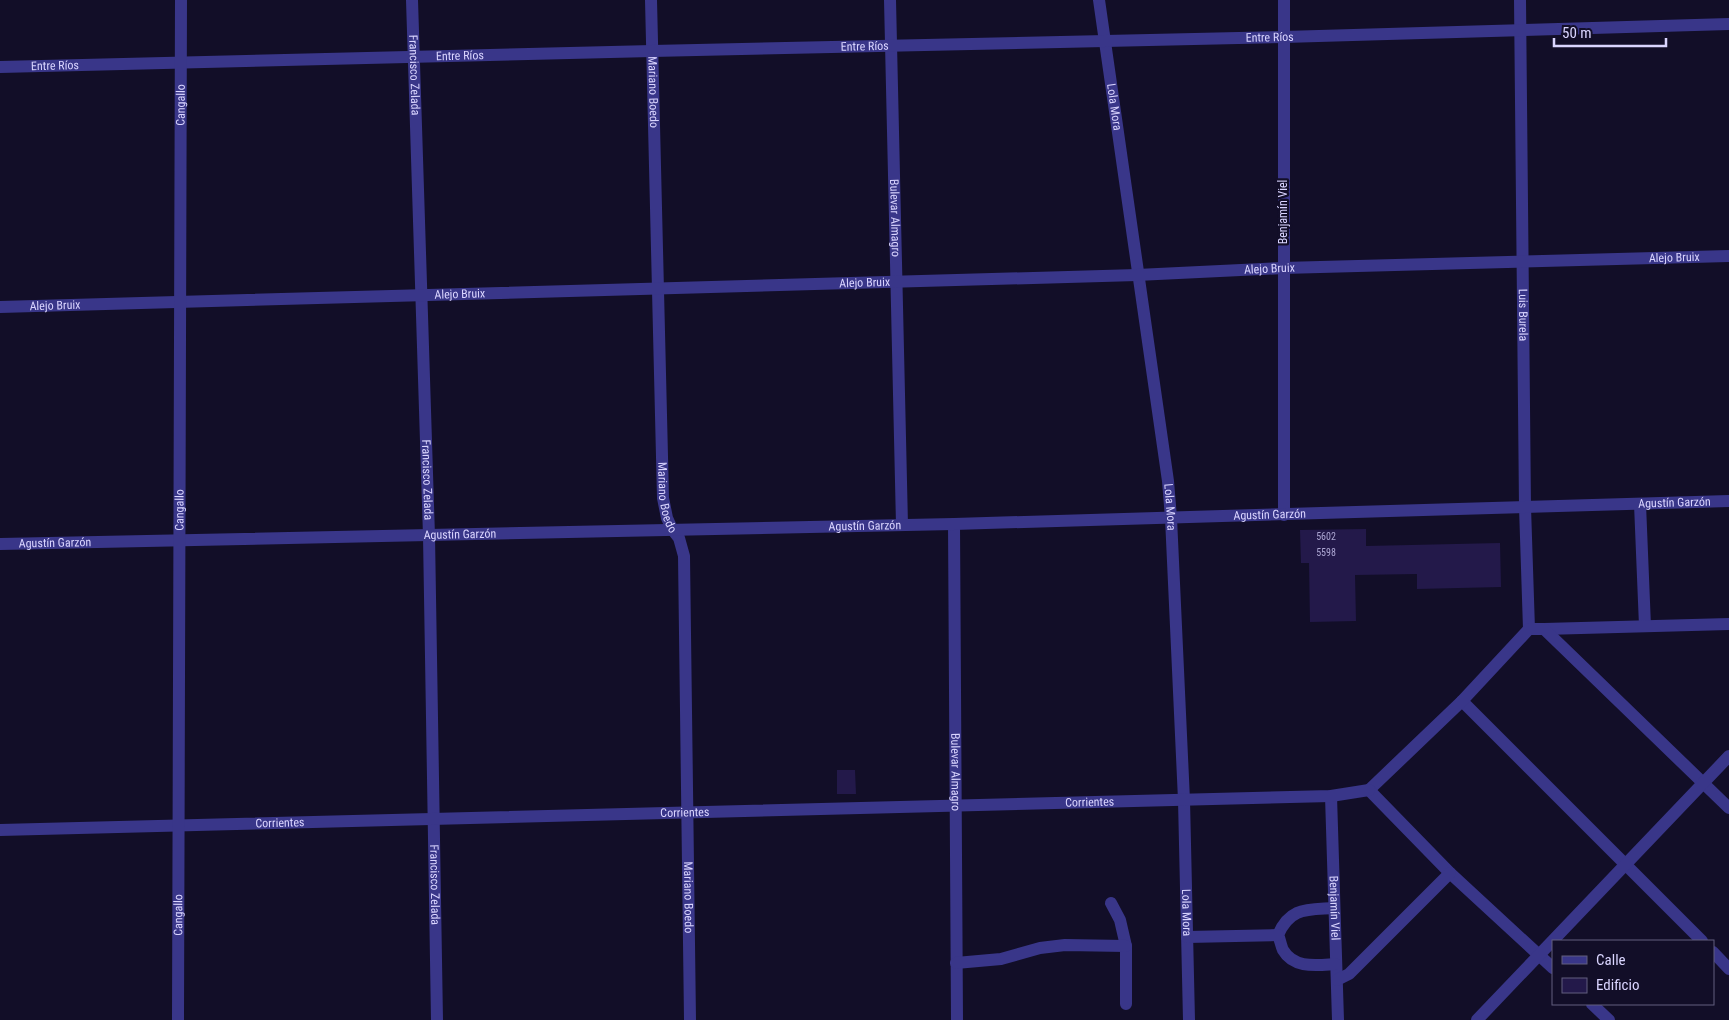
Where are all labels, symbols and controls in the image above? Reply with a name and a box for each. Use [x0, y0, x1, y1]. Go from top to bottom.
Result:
scale bar [1554, 15, 1666, 47]
text: 50 m [1562, 24, 1592, 42]
street label: Entre Ríos [1246, 30, 1294, 45]
street label: Francisco Zelada [406, 34, 423, 116]
street label: Entre Ríos [841, 39, 889, 54]
street label: Entre Ríos [436, 48, 484, 63]
street label: Mariano Boedo [645, 56, 661, 128]
street label: Entre Ríos [31, 58, 79, 73]
street label: Lola Mora [1104, 82, 1125, 132]
street label: Cangallo [174, 84, 188, 126]
street label: Bulevar Almagro [887, 179, 903, 257]
street label: Benjamín Viel [1276, 180, 1290, 244]
street label: Alejo Bruix [1649, 250, 1700, 265]
street label: Alejo Bruix [1244, 261, 1295, 277]
street label: Alejo Bruix [839, 275, 890, 290]
street label: Alejo Bruix [434, 286, 485, 302]
street label: Luis Burela [1516, 289, 1530, 341]
street label: Alejo Bruix [29, 298, 81, 313]
street label: Francisco Zelada [419, 439, 436, 521]
street label: Mariano Boedo [655, 462, 680, 536]
street label: Lola Mora [1161, 483, 1179, 531]
street label: Cangallo [172, 489, 187, 531]
street label: Agustín Garzón [1638, 495, 1711, 511]
street label: Agustín Garzón [1233, 507, 1306, 523]
street label: Agustín Garzón [828, 518, 901, 534]
street label: Agustín Garzón [423, 527, 497, 542]
house number: 5602 [1316, 531, 1336, 542]
street label: Agustín Garzón [19, 535, 92, 551]
house number: 5598 [1316, 547, 1336, 558]
street label: Bulevar Almagro [948, 733, 963, 811]
street label: Corrientes [1065, 795, 1114, 810]
street label: Corrientes [660, 805, 709, 820]
street label: Corrientes [255, 815, 305, 830]
street label: Francisco Zelada [427, 844, 442, 925]
street label: Mariano Boedo [681, 861, 696, 933]
street label: Benjamín Viel [1326, 875, 1343, 941]
street label: Lola Mora [1179, 889, 1194, 937]
street label: Cangallo [171, 894, 185, 936]
legend [1552, 940, 1714, 1005]
text: Calle [1596, 951, 1626, 969]
text: Edificio [1596, 976, 1639, 994]

